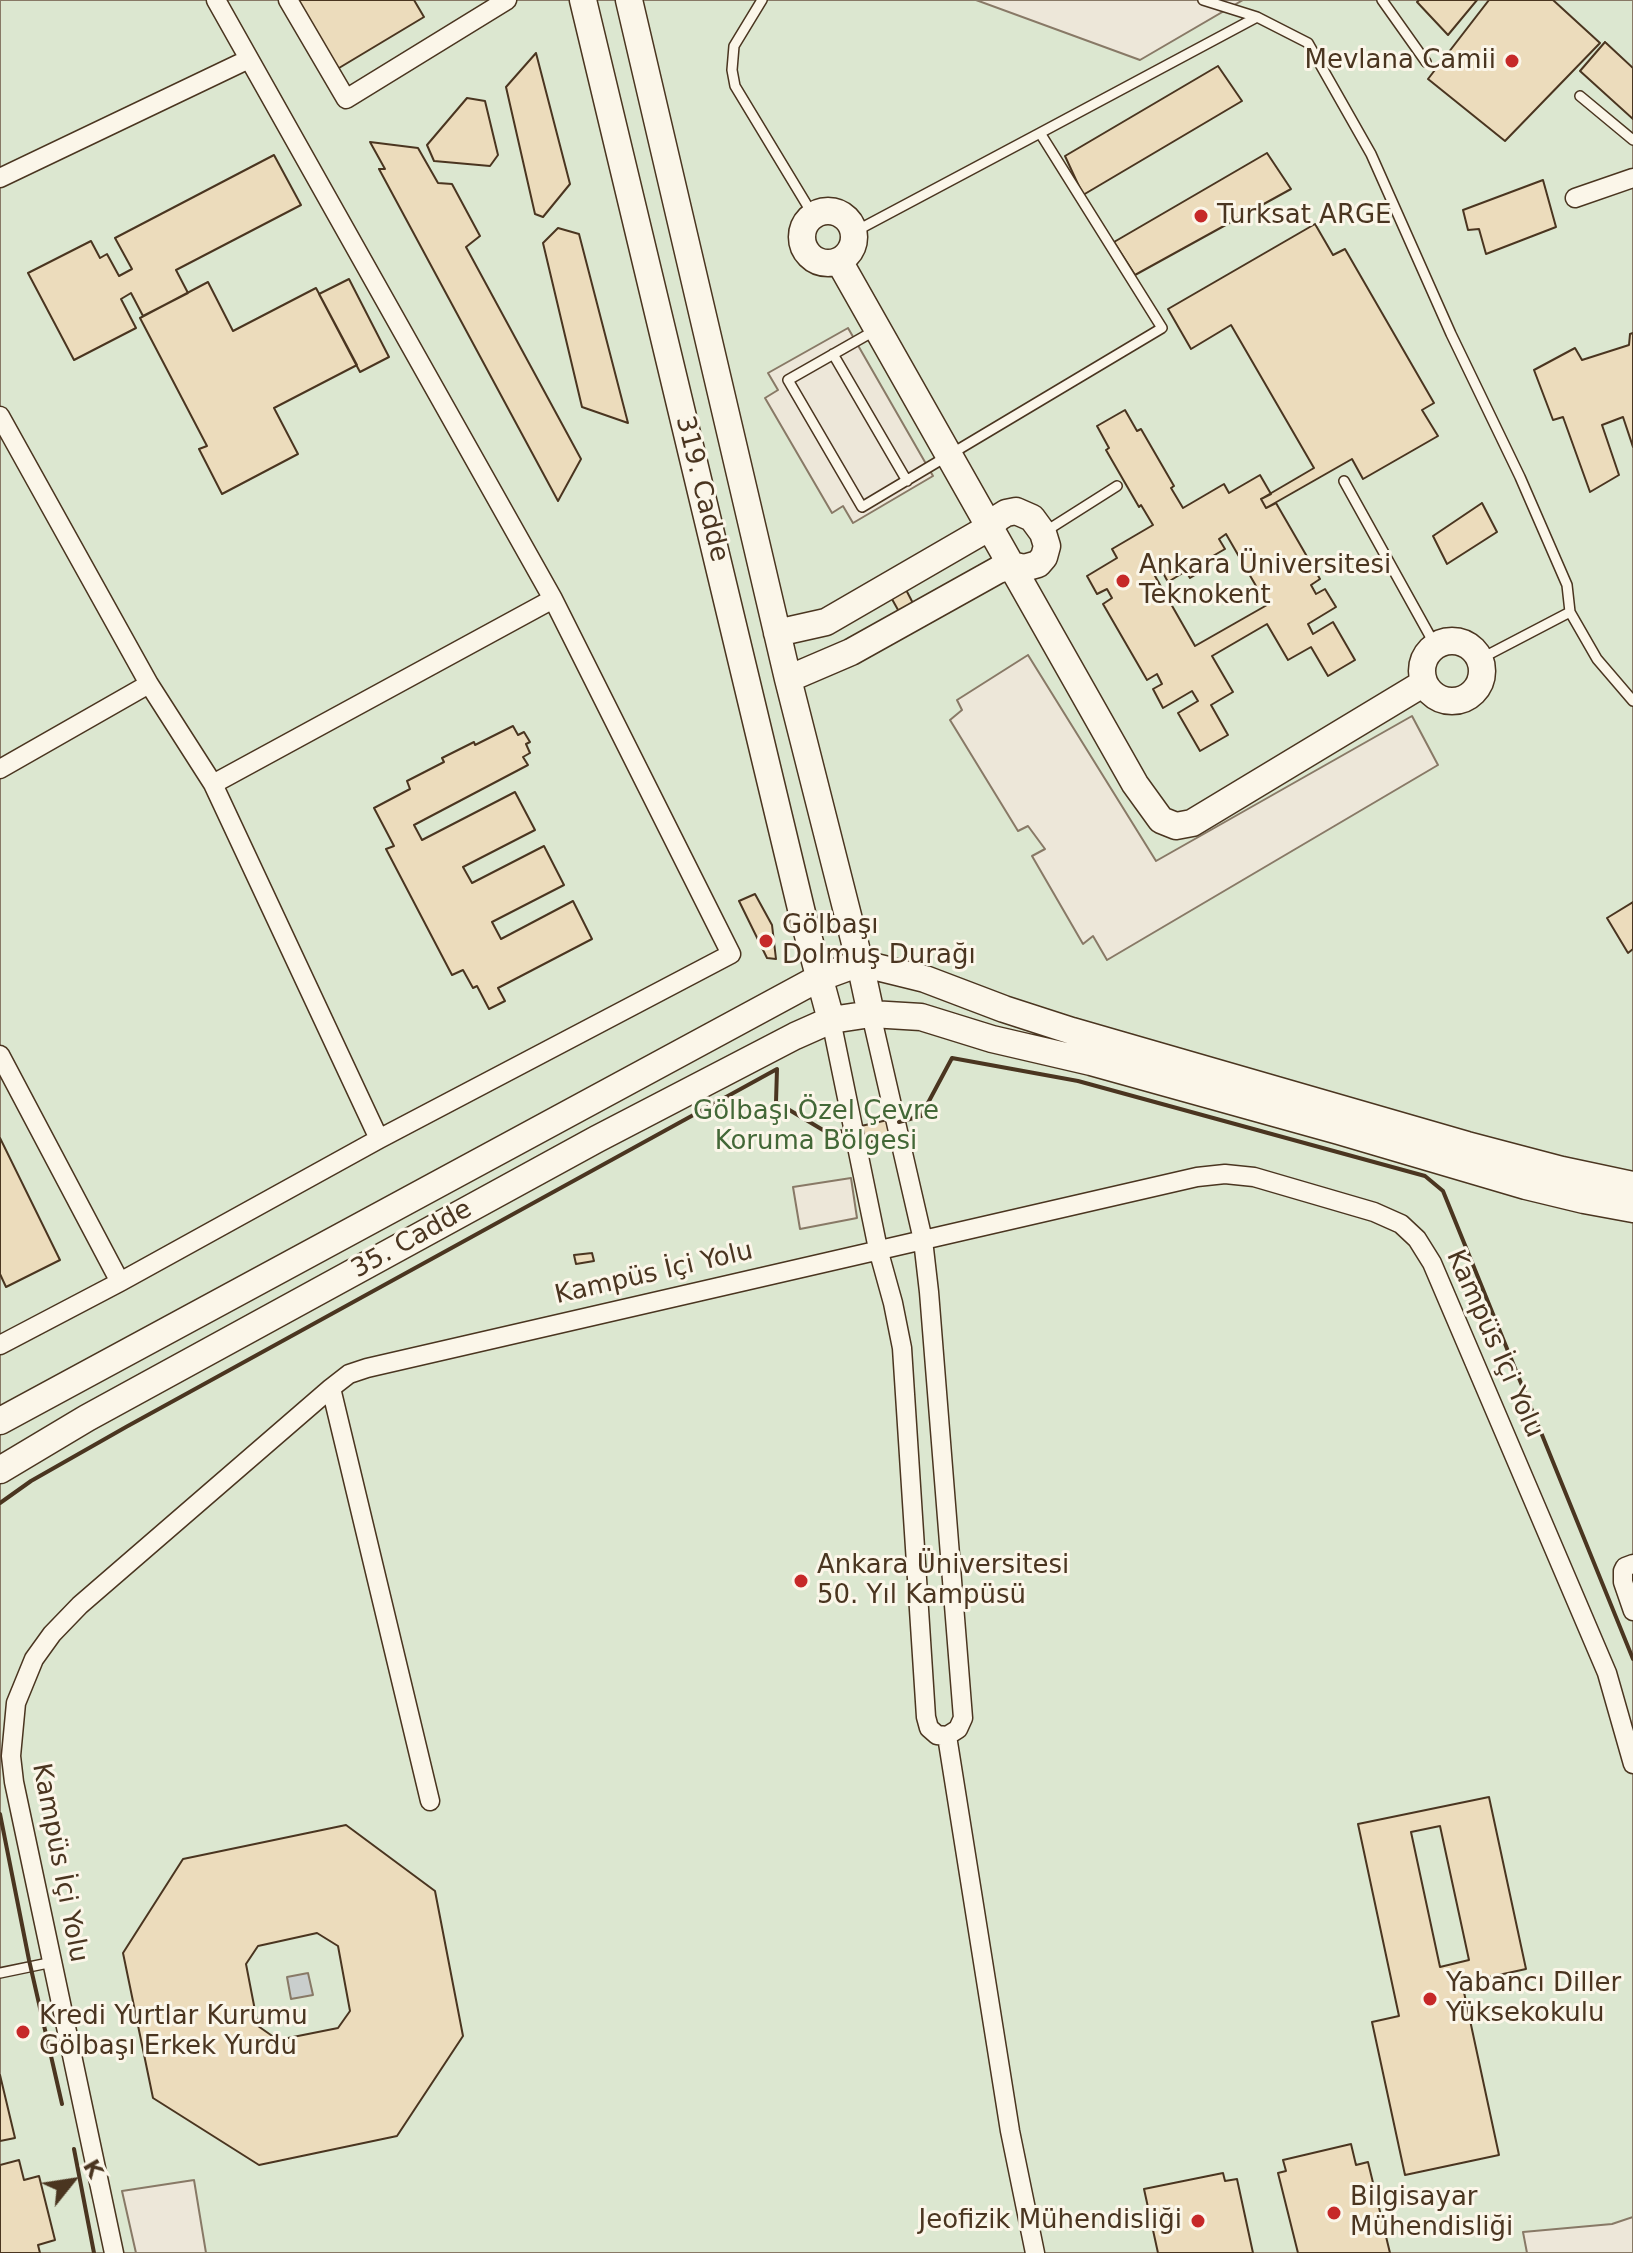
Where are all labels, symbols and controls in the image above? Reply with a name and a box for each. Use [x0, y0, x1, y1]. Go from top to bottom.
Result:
place label: Mevlana Camii [1304, 45, 1496, 77]
marker: Mevlana Camii [1503, 52, 1521, 70]
place label: Turksat ARGE [1217, 200, 1392, 232]
marker: Turksat ARGE [1192, 207, 1210, 225]
street label: 319. Cadde [668, 413, 734, 565]
place label: Ankara Üniversitesi Teknokent [1139, 550, 1391, 612]
marker: Ankara Üniversitesi Teknokent [1114, 572, 1132, 590]
place label: Gölbaşı Dolmuş Durağı [782, 910, 976, 972]
marker: Gölbaşı Dolmuş Durağı [757, 932, 775, 950]
park label: Gölbaşı Özel Çevre Koruma Bölgesi [693, 1096, 939, 1158]
street label: 35. Cadde [346, 1194, 478, 1286]
street label: Kampüs İçi Yolu [552, 1236, 756, 1312]
street label: Kampüs İçi Yolu [1439, 1245, 1549, 1443]
place label: Ankara Üniversitesi 50. Yıl Kampüsü [817, 1550, 1069, 1612]
marker: Ankara Üniversitesi 50. Yıl Kampüsü [792, 1572, 810, 1590]
street label: Kampüs İçi Yolu [24, 1761, 94, 1965]
place label: Yabancı Diller Yüksekokulu [1446, 1968, 1621, 2030]
marker: Yabancı Diller Yüksekokulu [1421, 1990, 1439, 2008]
place label: Kredi Yurtlar Kurumu Gölbaşı Erkek Yurdu [39, 2001, 308, 2062]
marker: Kredi Yurtlar Kurumu Gölbaşı Erkek Yurdu [14, 2023, 32, 2041]
north arrow [32, 2141, 112, 2221]
text: K [78, 2155, 108, 2182]
place label: Bilgisayar Mühendisliği [1350, 2182, 1513, 2244]
marker: Bilgisayar Mühendisliği [1325, 2204, 1343, 2222]
place label: Jeofizik Mühendisliği [919, 2205, 1182, 2237]
marker: Jeofizik Mühendisliği [1189, 2212, 1207, 2230]

